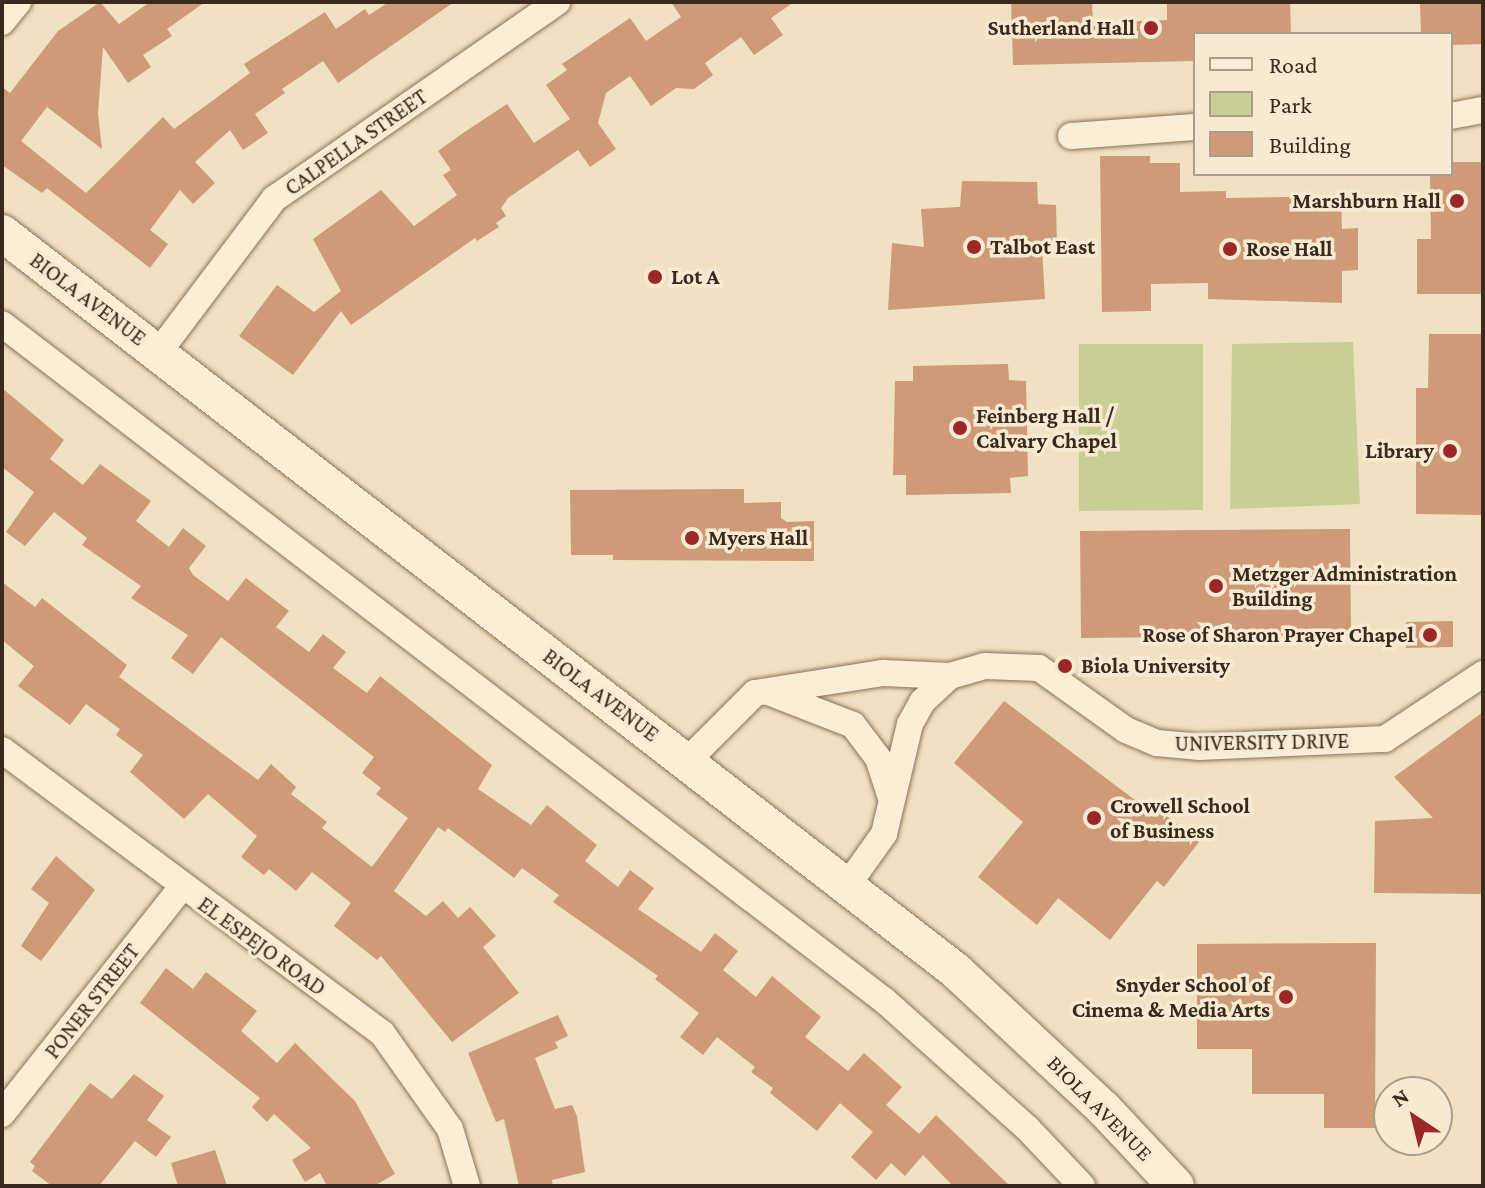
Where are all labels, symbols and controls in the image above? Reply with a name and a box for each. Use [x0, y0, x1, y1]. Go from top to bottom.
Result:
place label: Sutherland Hall [988, 15, 1135, 41]
marker: Sutherland Hall [1142, 19, 1160, 37]
legend [1193, 32, 1453, 176]
text: Road [1269, 51, 1318, 78]
street label: CALPELLA STREET [280, 83, 432, 201]
text: Park [1269, 91, 1312, 118]
text: Building [1269, 131, 1351, 158]
place label: Marshburn Hall [1292, 188, 1441, 214]
marker: Marshburn Hall [1448, 192, 1466, 210]
place label: Talbot East [990, 234, 1095, 260]
place label: Rose Hall [1246, 236, 1333, 262]
marker: Talbot East [965, 238, 983, 256]
marker: Rose Hall [1221, 240, 1239, 258]
street label: BIOLA AVENUE [25, 247, 151, 351]
place label: Lot A [671, 264, 720, 290]
marker: Lot A [646, 268, 664, 286]
place label: Feinberg Hall / Calvary Chapel [976, 402, 1117, 454]
marker: Feinberg Hall / Calvary Chapel [951, 419, 969, 437]
place label: Library [1365, 438, 1434, 464]
marker: Library [1441, 442, 1459, 460]
place label: Myers Hall [708, 525, 808, 551]
marker: Myers Hall [683, 529, 701, 547]
place label: Metzger Administration Building [1232, 560, 1457, 612]
marker: Metzger Administration Building [1207, 577, 1225, 595]
place label: Rose of Sharon Prayer Chapel [1142, 622, 1414, 648]
marker: Rose of Sharon Prayer Chapel [1421, 626, 1439, 644]
street label: BIOLA AVENUE [538, 643, 664, 747]
place label: Biola University [1081, 653, 1230, 679]
marker: Biola University [1056, 657, 1074, 675]
street label: UNIVERSITY DRIVE [1175, 727, 1349, 757]
place label: Crowell School of Business [1110, 792, 1250, 844]
marker: Crowell School of Business [1085, 809, 1103, 827]
street label: EL ESPEJO ROAD [193, 891, 331, 1001]
street label: PONER STREET [39, 938, 145, 1064]
place label: Snyder School of Cinema & Media Arts [1072, 971, 1270, 1022]
marker: Snyder School of Cinema & Media Arts [1277, 988, 1295, 1006]
street label: BIOLA AVENUE [1042, 1050, 1158, 1166]
north arrow [1373, 1076, 1453, 1156]
text: N [1387, 1083, 1413, 1112]

